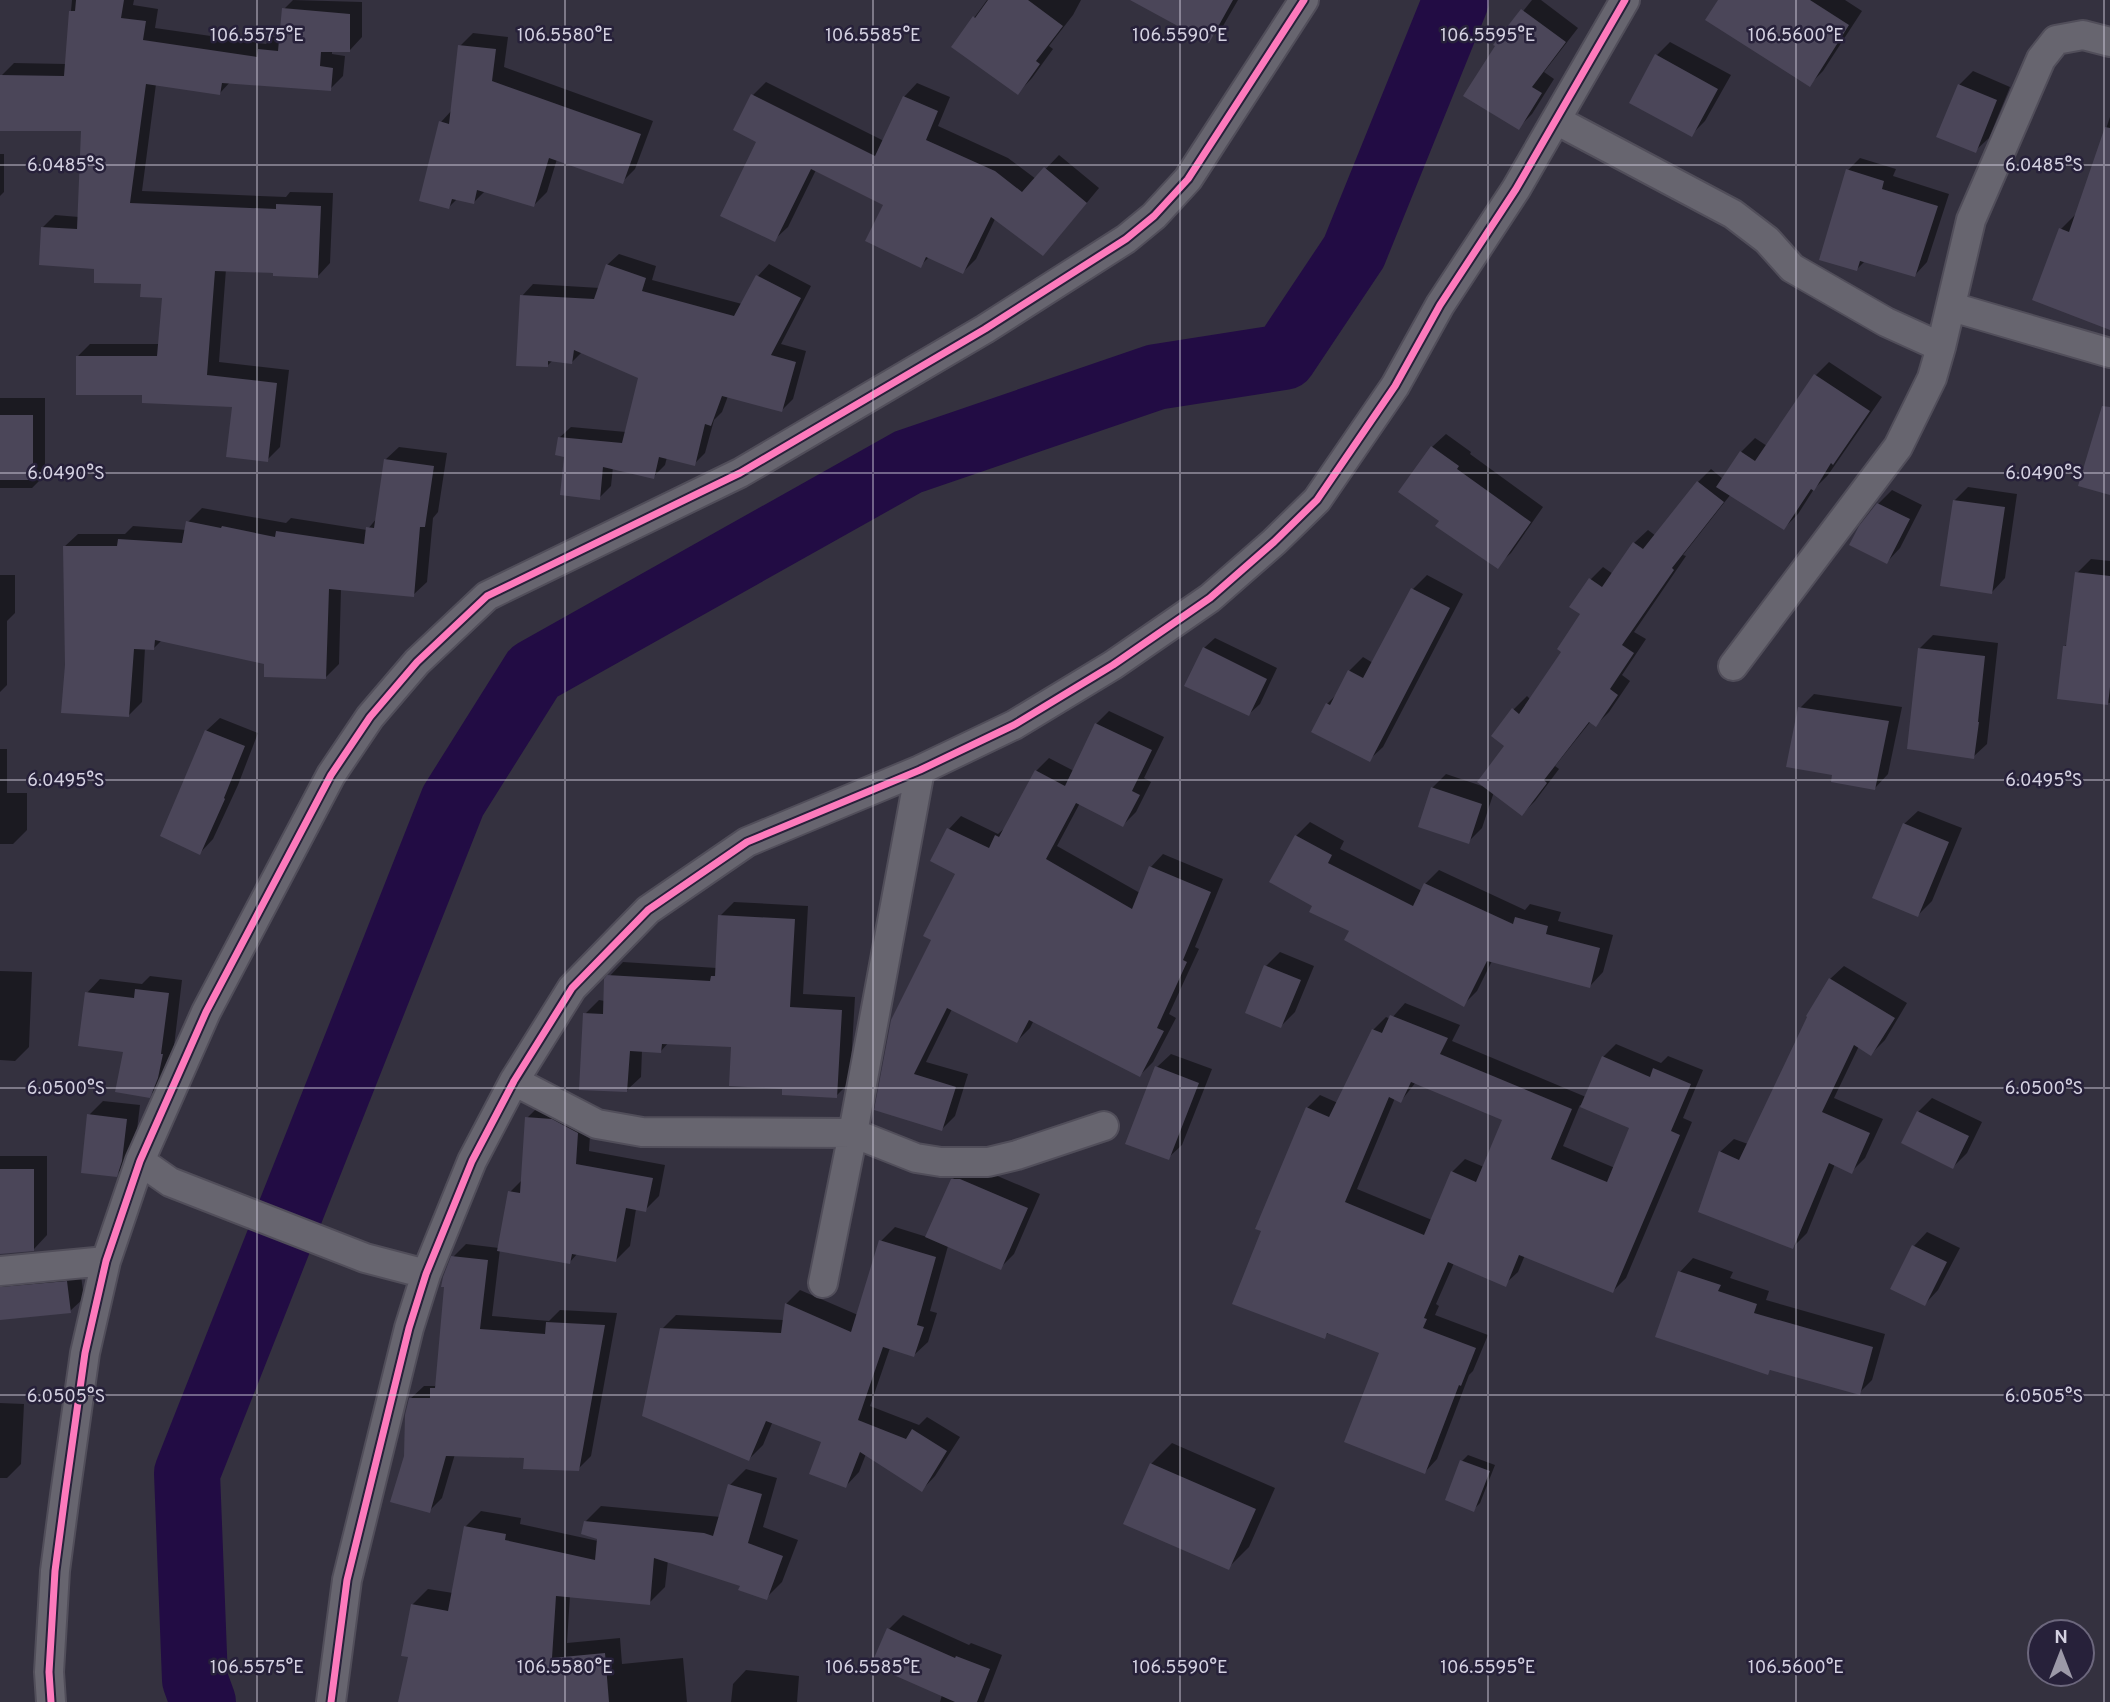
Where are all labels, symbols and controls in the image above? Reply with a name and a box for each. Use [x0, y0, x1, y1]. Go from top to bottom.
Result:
text: 106.5575°E [210, 25, 304, 48]
text: 106.5580°E [517, 25, 613, 48]
text: 106.5585°E [825, 25, 921, 48]
text: 106.5590°E [1132, 25, 1228, 48]
text: 106.5595°E [1440, 25, 1536, 48]
text: 106.5600°E [1748, 25, 1844, 48]
text: 6.0485°S [27, 155, 105, 178]
text: 6.0485°S [2005, 155, 2083, 178]
text: 6.0490°S [27, 463, 105, 486]
text: 6.0490°S [2005, 463, 2083, 486]
text: 6.0495°S [27, 770, 105, 793]
text: 6.0495°S [2005, 770, 2083, 793]
text: 6.0500°S [27, 1078, 105, 1101]
text: 6.0500°S [2005, 1078, 2083, 1101]
text: 6.0505°S [27, 1386, 105, 1409]
text: 6.0505°S [2005, 1386, 2083, 1409]
north arrow [2026, 1618, 2096, 1688]
text: N [2054, 1626, 2068, 1650]
text: 106.5575°E [210, 1657, 304, 1680]
text: 106.5580°E [517, 1657, 613, 1680]
text: 106.5585°E [825, 1657, 921, 1680]
text: 106.5590°E [1132, 1657, 1228, 1680]
text: 106.5595°E [1440, 1657, 1536, 1680]
text: 106.5600°E [1748, 1657, 1844, 1680]

